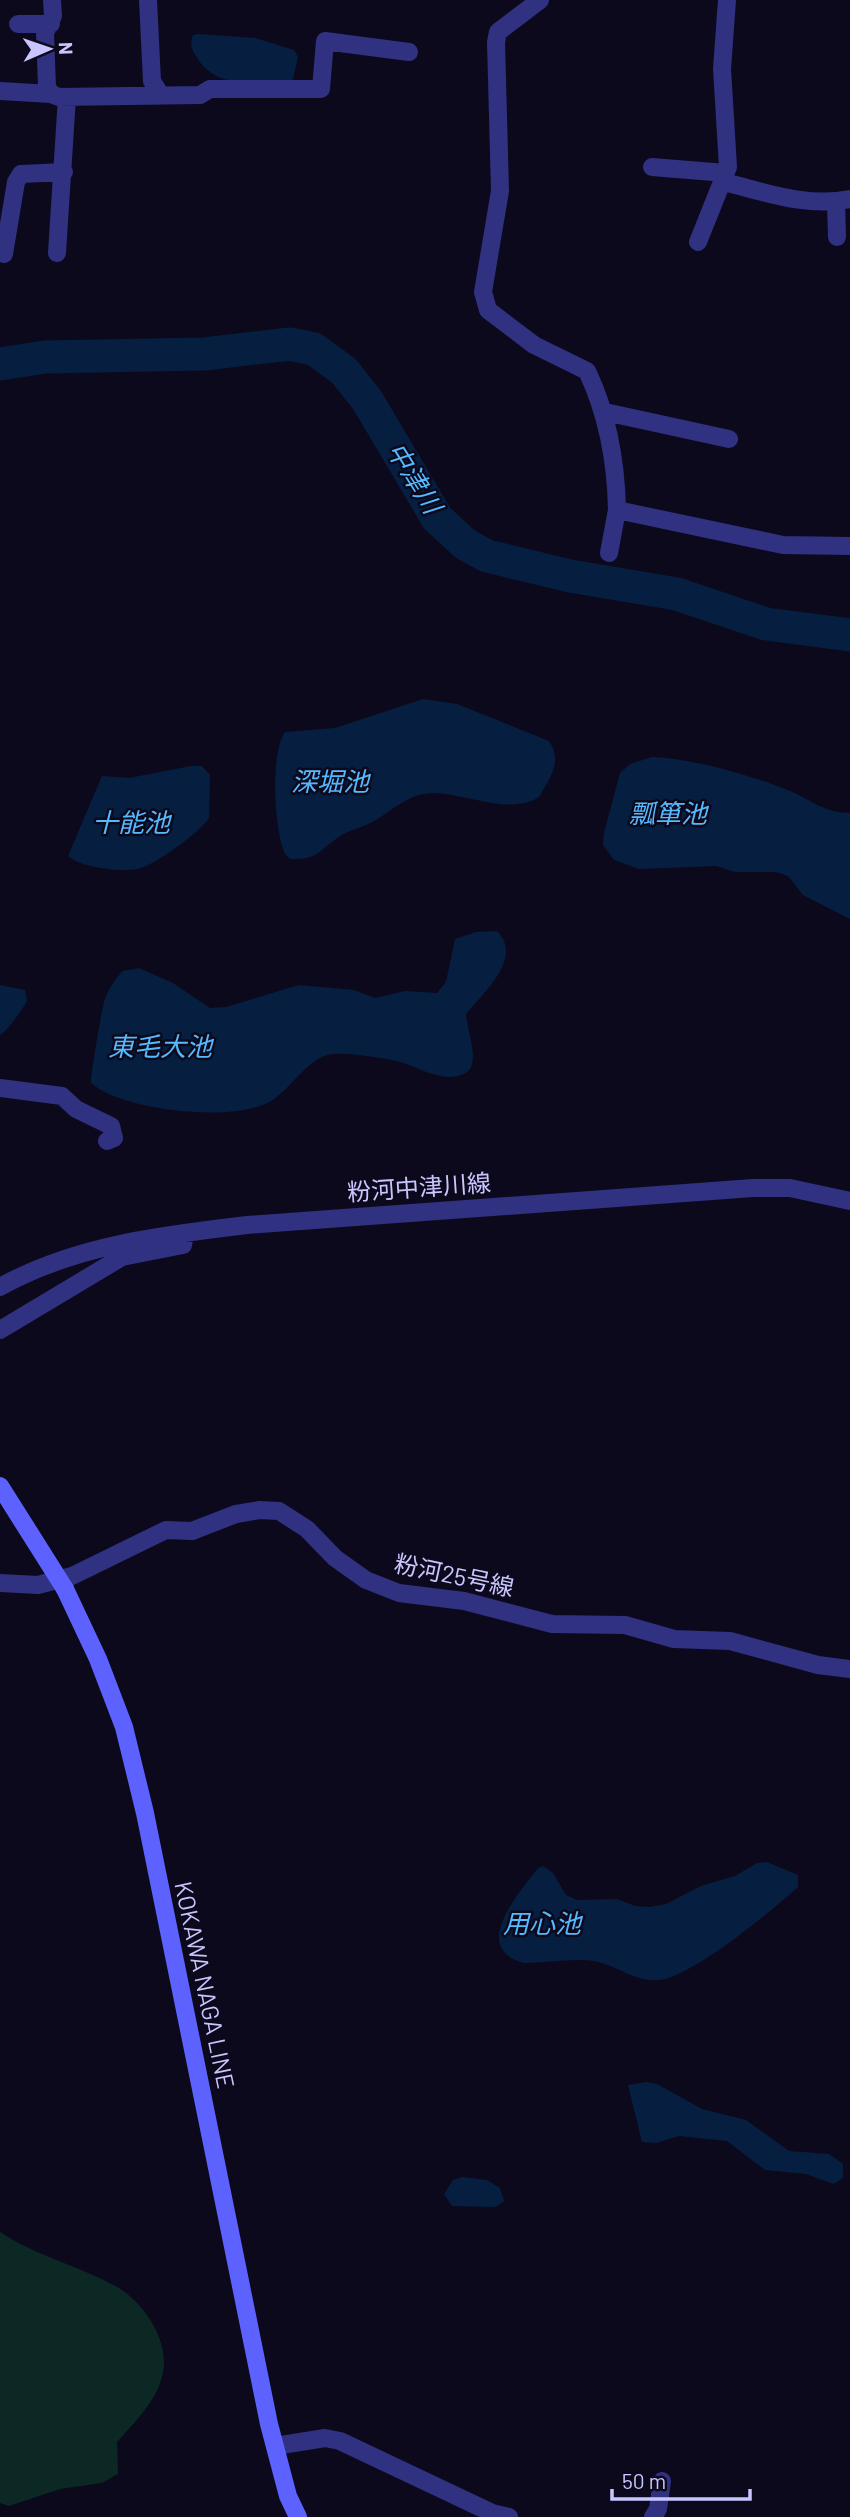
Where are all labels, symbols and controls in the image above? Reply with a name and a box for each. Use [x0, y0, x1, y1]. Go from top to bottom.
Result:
north arrow [14, 14, 84, 84]
text: N [55, 42, 78, 55]
water label: 中津川 [381, 436, 451, 521]
water label: 深堀池 [291, 765, 372, 796]
water label: 瓢箪池 [629, 797, 710, 828]
water label: 十能池 [92, 806, 173, 837]
water label: 東毛大池 [108, 1030, 215, 1061]
street label: 粉河中津川線 [346, 1167, 492, 1206]
street label: 粉河25号線 [392, 1548, 517, 1601]
street label: KOKAWA NAGA LINE [169, 1878, 242, 2091]
water label: 用心池 [503, 1907, 584, 1938]
scale bar [612, 2458, 750, 2502]
text: 50 m [622, 2468, 666, 2493]

